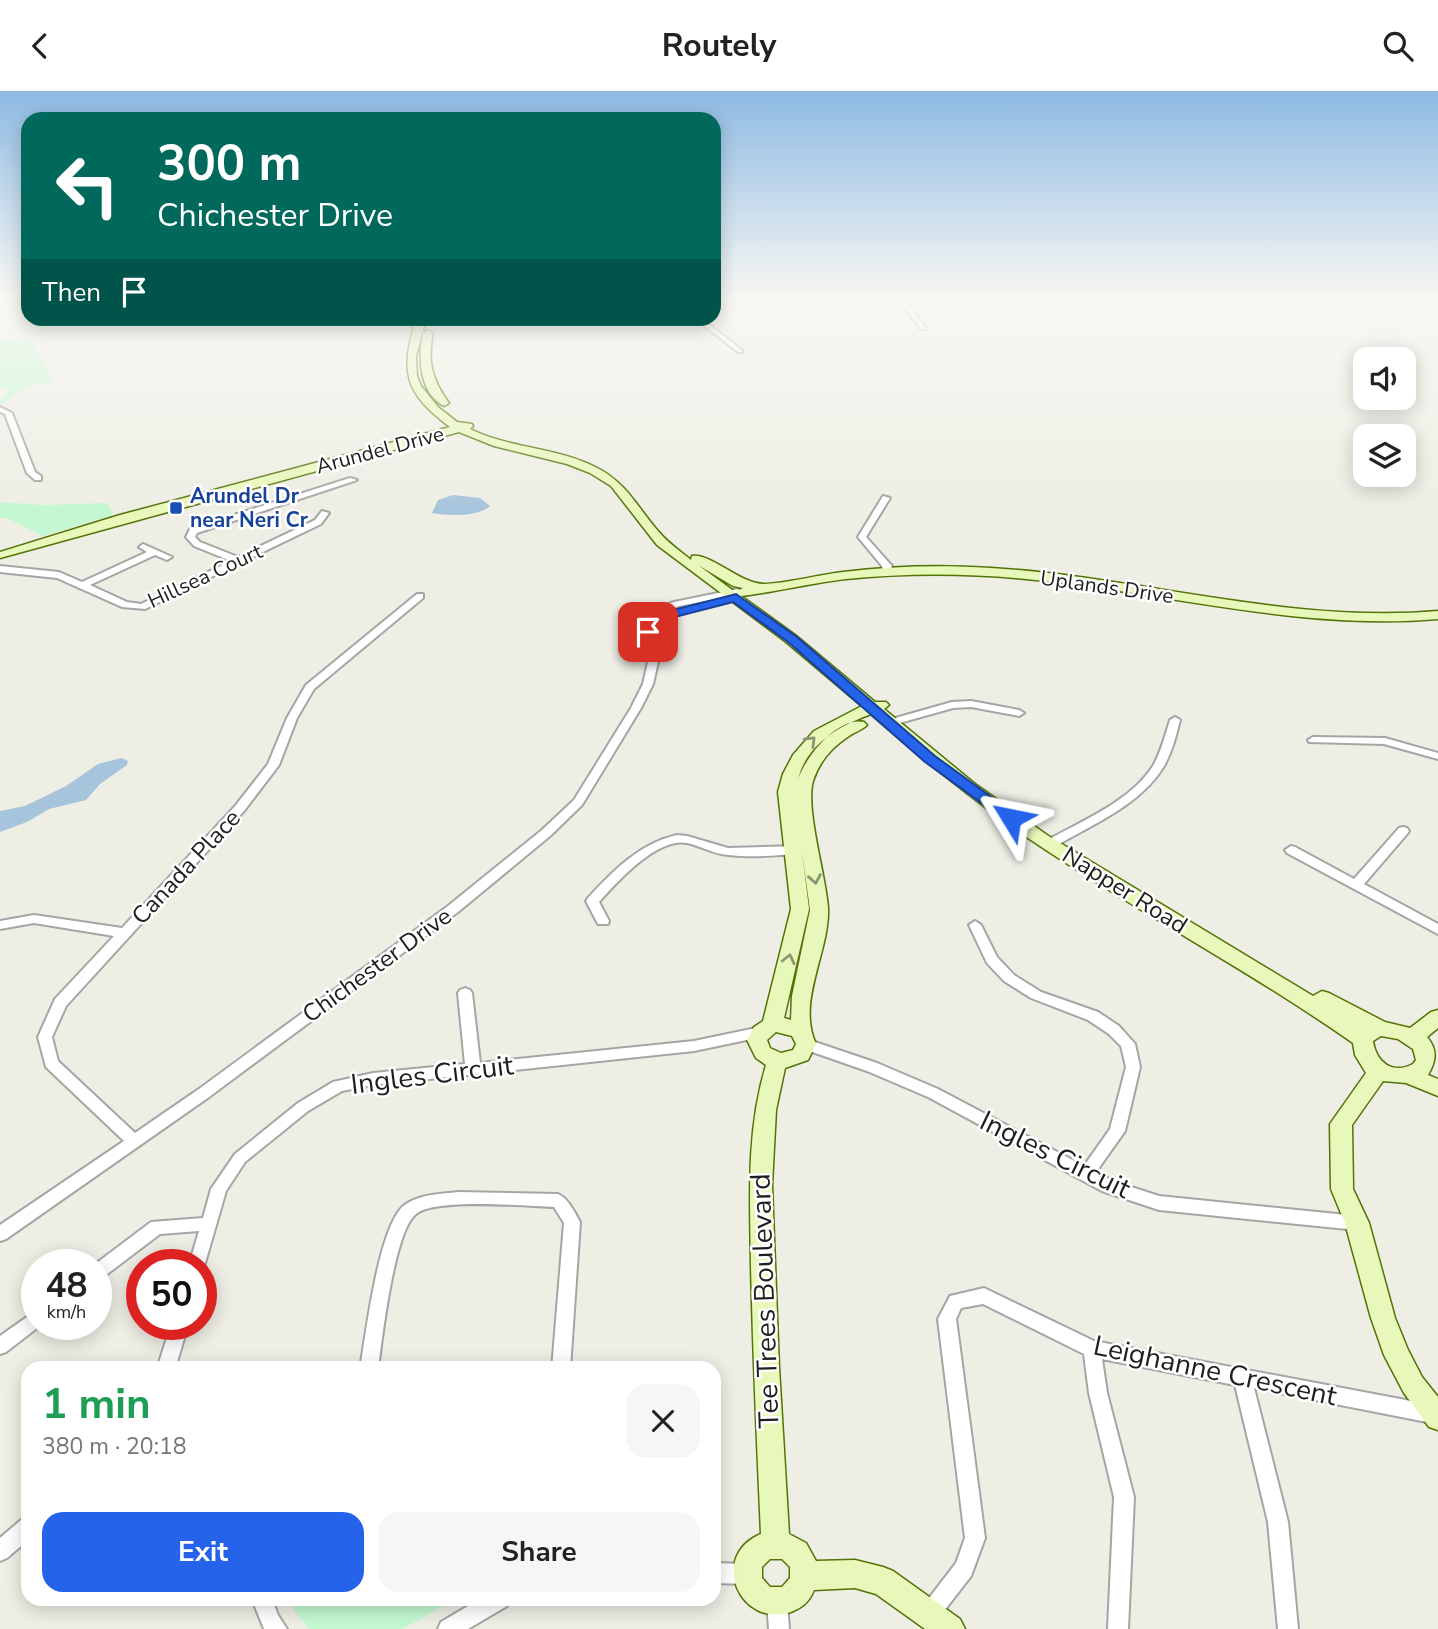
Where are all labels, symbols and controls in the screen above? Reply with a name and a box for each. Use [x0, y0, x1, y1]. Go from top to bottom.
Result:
text: Routely [662, 24, 776, 67]
icon: back [21, 27, 59, 65]
icon: search [1379, 27, 1417, 65]
text: 300 m [157, 130, 301, 197]
icon: left [42, 140, 133, 231]
text: Chichester Drive [157, 194, 393, 237]
icon: arrive [115, 273, 153, 311]
text: Then [42, 275, 101, 310]
map controls [1353, 347, 1416, 487]
button: sound [1353, 347, 1416, 410]
street label: Arundel Drive [313, 419, 447, 481]
button: layers [1353, 424, 1416, 487]
place label: Arundel Dr near Neri Cr [190, 482, 309, 534]
marker: Arundel Dr near Neri Cr [168, 500, 184, 516]
street label: Hillsea Court [143, 537, 267, 615]
street label: Uplands Drive [1039, 564, 1175, 610]
pin [618, 602, 678, 662]
icon: arrive [629, 613, 667, 651]
one-way arrow [803, 736, 816, 749]
position arrow [974, 781, 1048, 855]
street label: Canada Place [124, 803, 248, 931]
street label: Napper Road [1056, 839, 1194, 941]
one-way arrow [807, 873, 822, 885]
street label: Chichester Drive [296, 900, 458, 1030]
one-way arrow [781, 953, 796, 965]
street label: Ingles Circuit [349, 1046, 516, 1104]
street label: Ingles Circuit [973, 1102, 1137, 1208]
street label: Tee Trees Boulevard [742, 1173, 788, 1429]
speed limit sign: 50 [126, 1249, 217, 1340]
text: 48 [45, 1262, 88, 1309]
text: km/h [47, 1300, 86, 1324]
street label: Leighanne Crescent [1090, 1327, 1340, 1415]
text: 1 min [42, 1376, 151, 1433]
button: close [626, 1384, 700, 1458]
text: 380 m · 20:18 [42, 1431, 187, 1462]
button: Exit [42, 1512, 364, 1592]
button: Share [378, 1512, 700, 1592]

